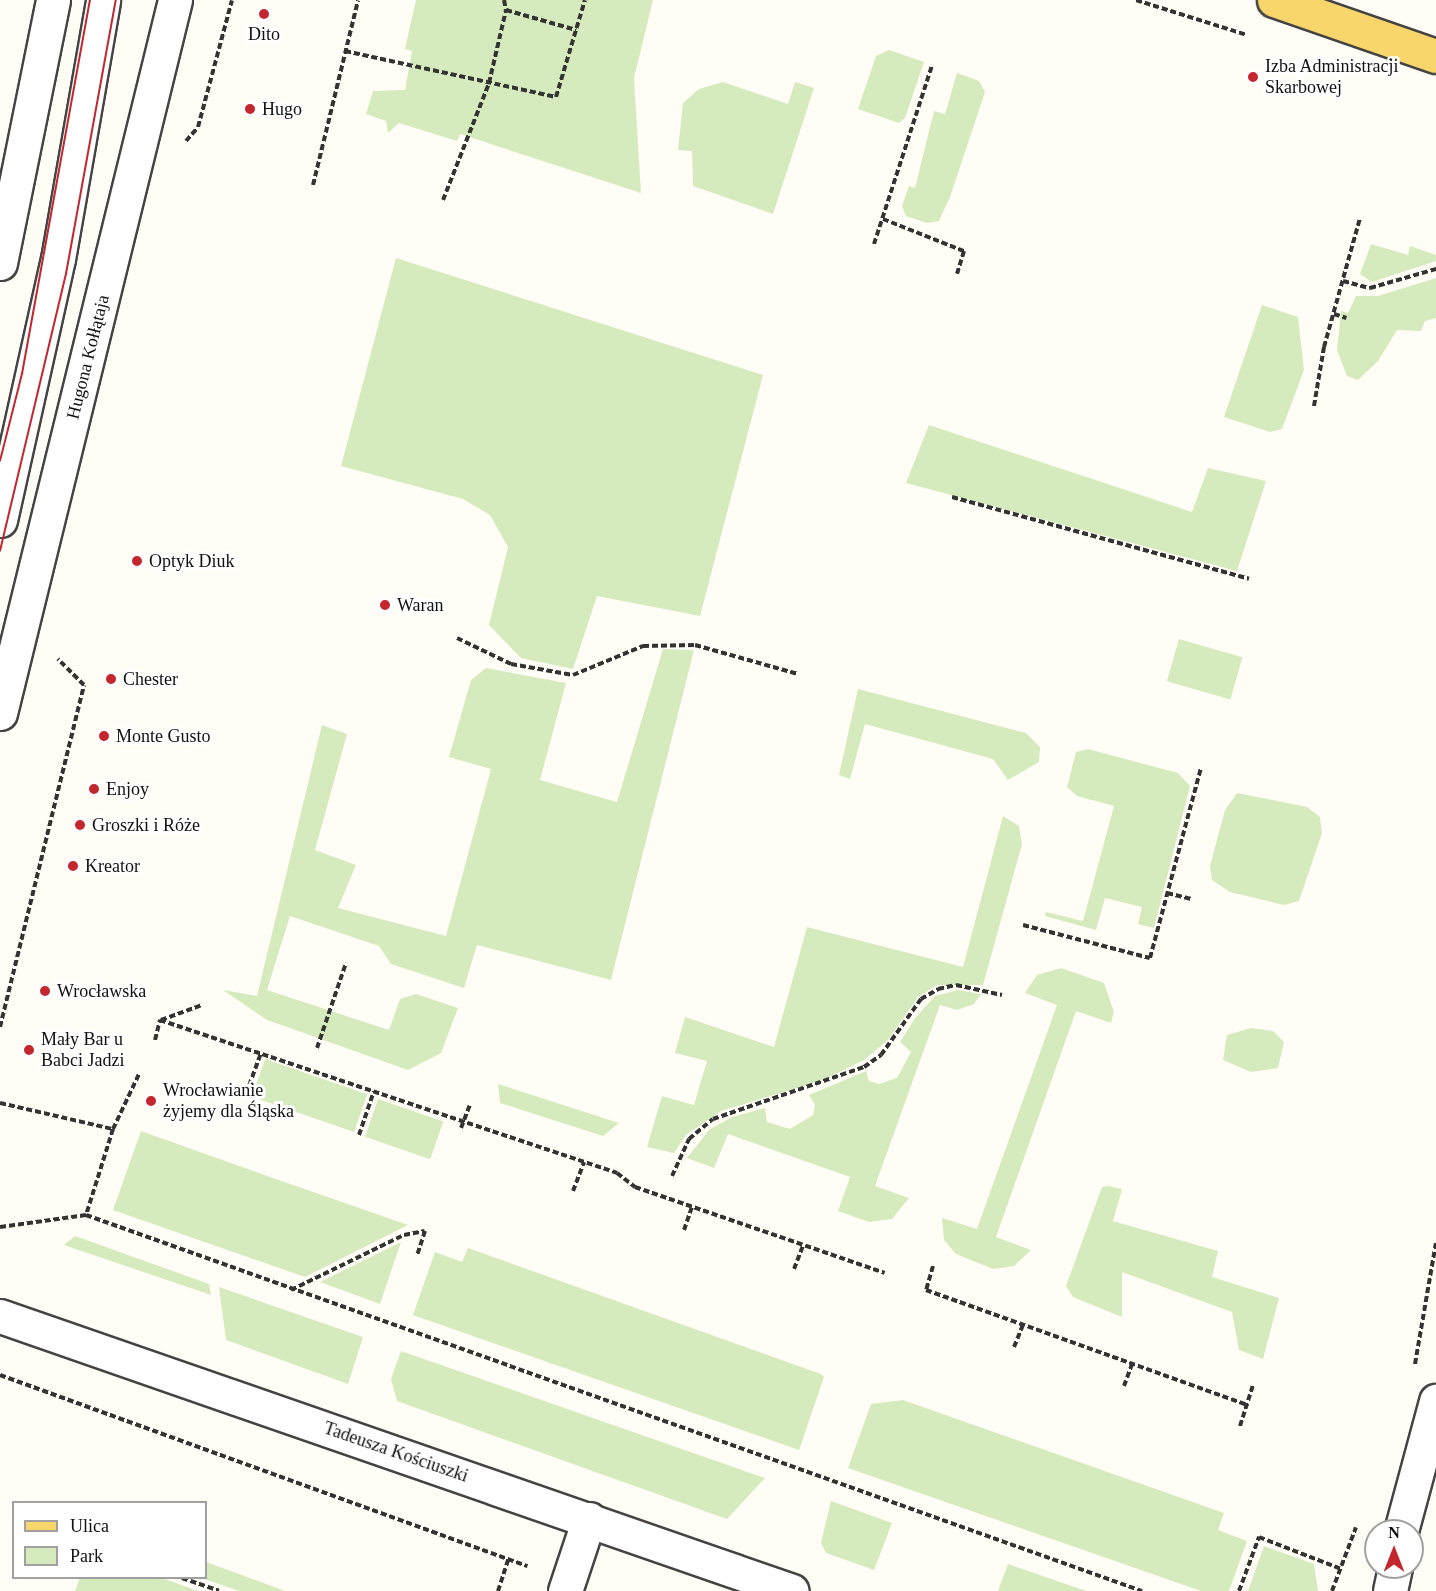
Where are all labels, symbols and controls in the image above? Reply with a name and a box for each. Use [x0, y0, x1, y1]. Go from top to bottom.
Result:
marker: Dito [257, 7, 271, 21]
place label: Dito [248, 23, 280, 45]
place label: Izba Administracji Skarbowej [1265, 56, 1399, 98]
marker: Izba Administracji Skarbowej [1246, 70, 1260, 84]
place label: Hugo [262, 98, 302, 120]
marker: Hugo [243, 102, 257, 116]
street label: Hugona Kołłątaja [62, 293, 114, 421]
place label: Optyk Diuk [149, 550, 234, 572]
marker: Optyk Diuk [130, 554, 144, 568]
place label: Waran [397, 594, 444, 616]
marker: Waran [378, 598, 392, 612]
place label: Chester [123, 668, 178, 690]
marker: Chester [104, 672, 118, 686]
place label: Monte Gusto [116, 725, 210, 747]
marker: Monte Gusto [97, 729, 111, 743]
place label: Enjoy [106, 778, 149, 800]
marker: Enjoy [87, 782, 101, 796]
place label: Groszki i Róże [92, 814, 200, 836]
marker: Groszki i Róże [73, 818, 87, 832]
place label: Kreator [85, 855, 140, 877]
marker: Kreator [66, 859, 80, 873]
place label: Wrocławska [57, 980, 146, 1002]
marker: Wrocławska [38, 984, 52, 998]
place label: Mały Bar u Babci Jadzi [41, 1029, 124, 1072]
marker: Mały Bar u Babci Jadzi [22, 1043, 36, 1057]
place label: Wrocławianie żyjemy dla Śląska [163, 1080, 294, 1122]
marker: Wrocławianie żyjemy dla Śląska [144, 1094, 158, 1108]
street label: Tadeusza Kościuszki [321, 1417, 471, 1487]
legend [12, 1501, 207, 1579]
text: Ulica [70, 1516, 109, 1536]
north arrow [1364, 1519, 1424, 1579]
text: N [1388, 1524, 1400, 1541]
text: Park [70, 1546, 103, 1566]

